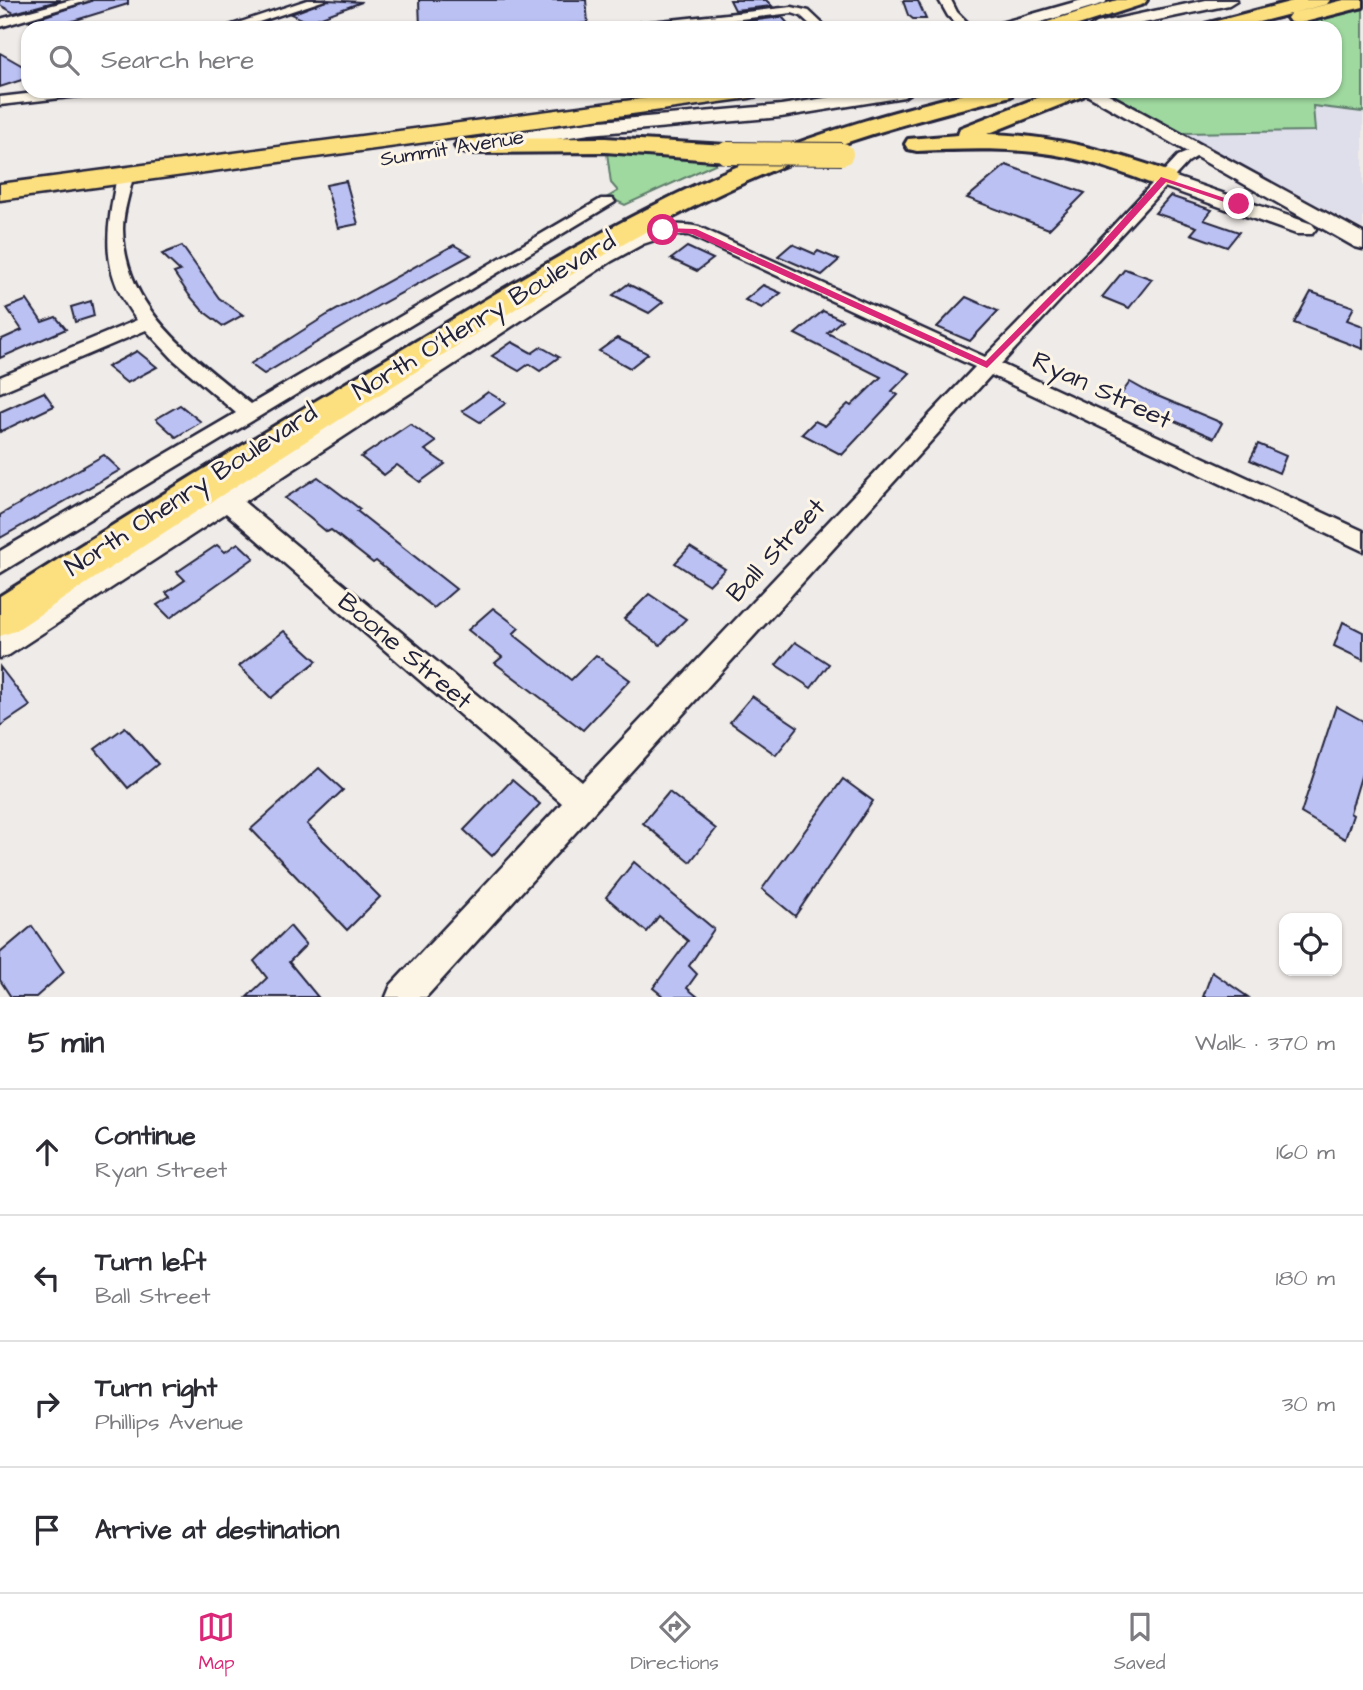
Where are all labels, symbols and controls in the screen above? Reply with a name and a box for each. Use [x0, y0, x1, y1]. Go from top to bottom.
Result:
search box [21, 21, 1342, 98]
icon: search [45, 41, 83, 79]
text: Search here [101, 42, 254, 78]
street label: Summit Avenue [378, 122, 526, 174]
route end [1223, 188, 1254, 219]
route start [647, 214, 678, 245]
street label: North O'Henry Boulevard [346, 223, 623, 411]
street label: Ryan Street [1026, 342, 1178, 440]
street label: North Ohenry Boulevard [58, 395, 325, 587]
street label: Ball Street [718, 490, 834, 610]
street label: Boone Street [330, 584, 480, 718]
map controls [1279, 913, 1342, 976]
button: locate [1279, 913, 1342, 976]
text: 5 min [28, 1022, 104, 1064]
text: Walk · 370 m [1195, 1027, 1335, 1059]
text: Continue [95, 1118, 196, 1154]
icon: ahead [28, 1133, 66, 1171]
text: 160 m [1276, 1136, 1335, 1168]
text: Ryan Street [95, 1154, 227, 1186]
text: Turn left [95, 1244, 206, 1280]
icon: left [28, 1259, 66, 1297]
text: 180 m [1276, 1262, 1335, 1294]
text: Ball Street [95, 1280, 210, 1312]
text: Turn right [95, 1370, 217, 1406]
icon: right [28, 1385, 66, 1423]
text: 30 m [1282, 1388, 1335, 1420]
text: Phillips Avenue [95, 1406, 244, 1438]
icon: arrive [28, 1511, 66, 1549]
text: Arrive at destination [95, 1512, 340, 1548]
tab: Map [197, 1608, 235, 1677]
tab: Directions [630, 1608, 719, 1677]
tab: Saved [1114, 1608, 1165, 1677]

